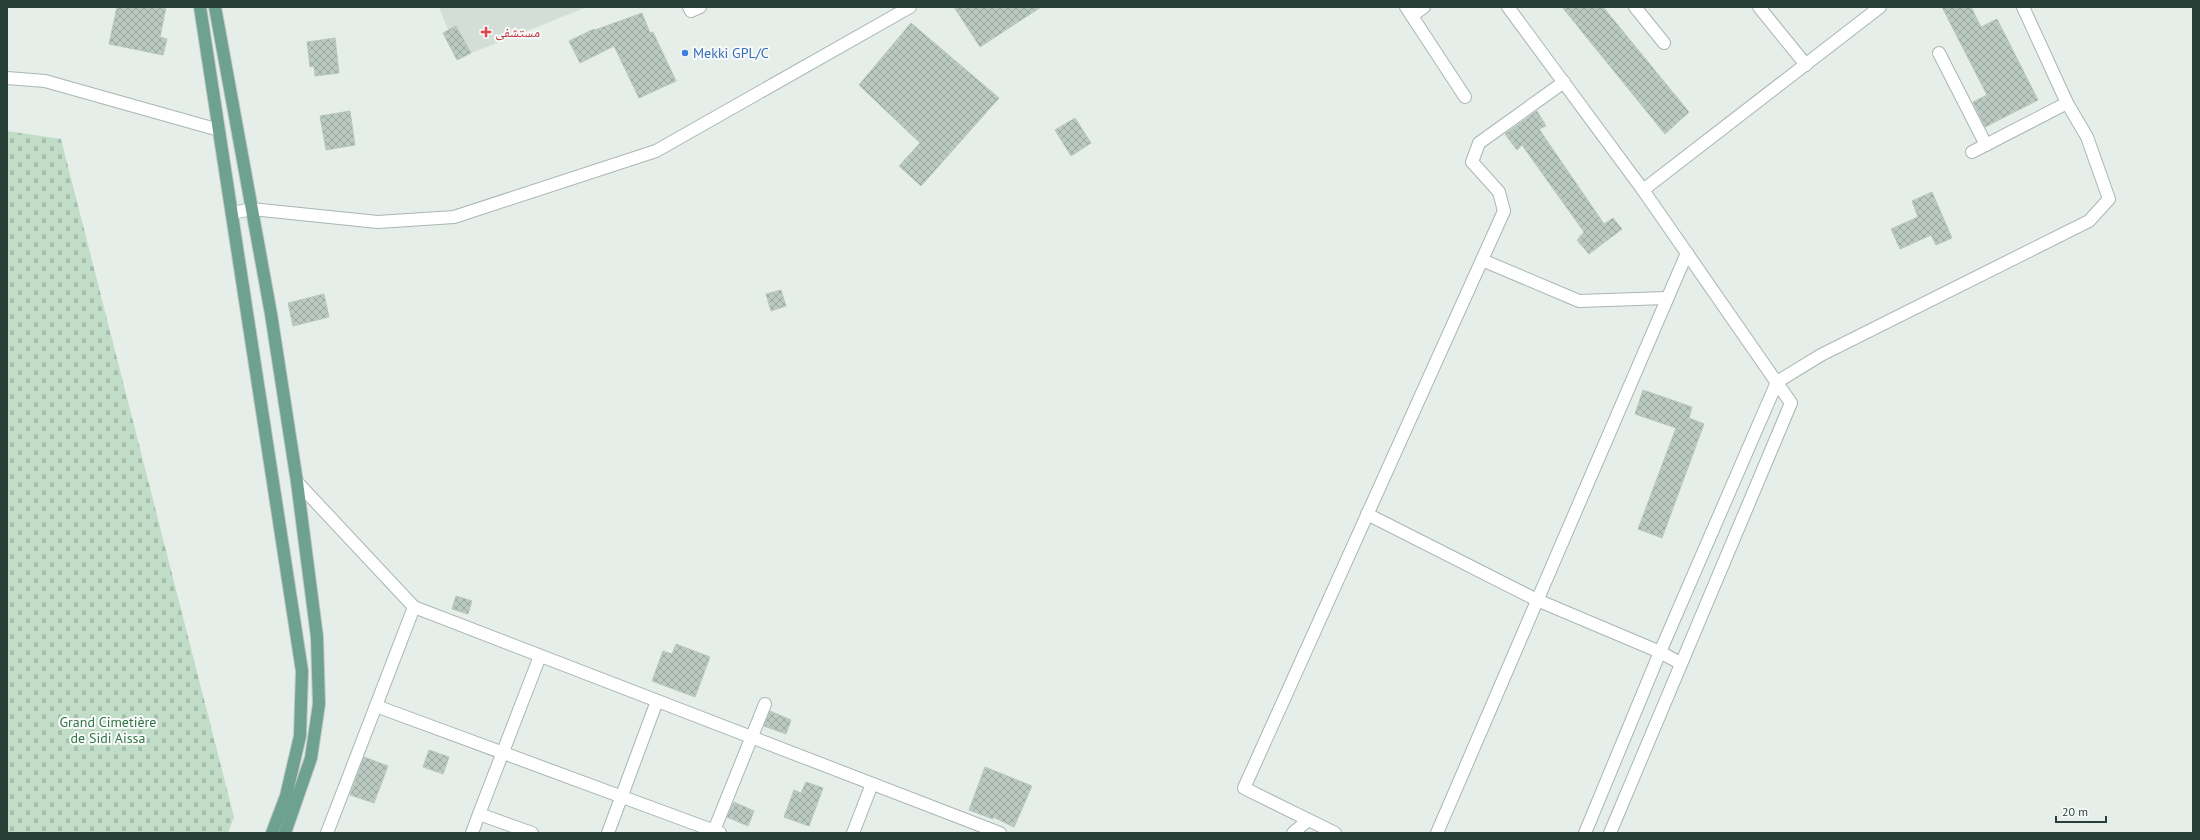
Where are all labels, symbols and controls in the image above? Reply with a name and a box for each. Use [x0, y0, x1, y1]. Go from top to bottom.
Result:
place label: مستشفى [495, 23, 540, 41]
marker: مستشفى [480, 26, 492, 38]
place label: Mekki GPL/C [693, 44, 769, 62]
marker: Mekki GPL/C [680, 48, 690, 58]
park label: Grand Cimetière de Sidi Aissa [60, 713, 156, 747]
scale bar [2056, 798, 2106, 824]
text: 20 m [2062, 804, 2088, 819]

